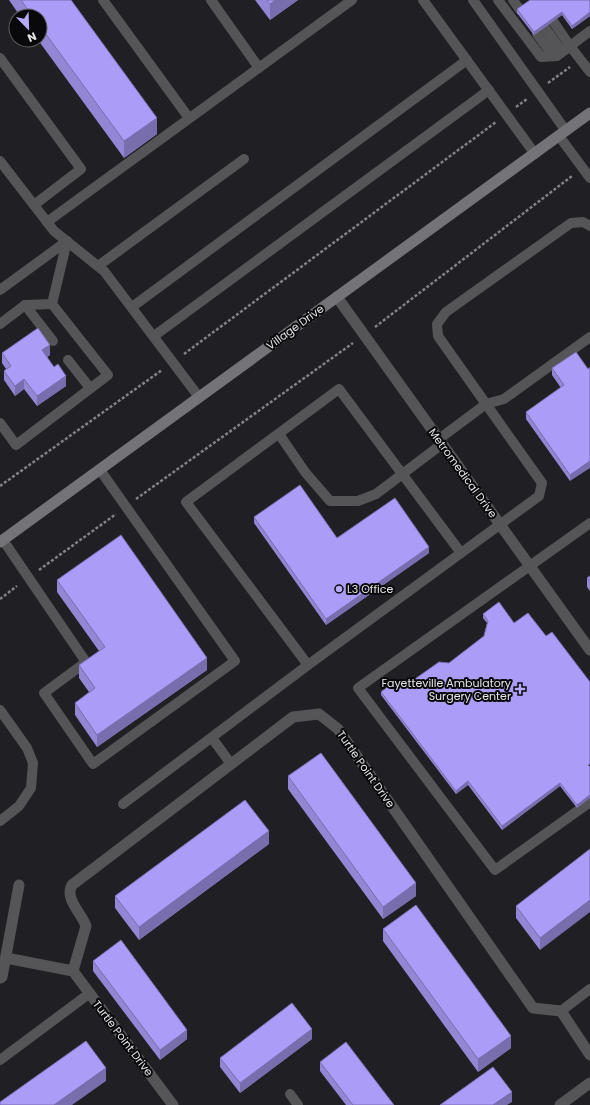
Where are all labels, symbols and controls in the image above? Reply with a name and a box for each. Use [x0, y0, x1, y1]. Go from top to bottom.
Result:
north arrow [8, 8, 48, 48]
text: N [25, 28, 39, 46]
street label: Village Drive [263, 301, 327, 353]
street label: Metromedical Drive [425, 425, 501, 521]
place label: L3 Office [347, 581, 393, 597]
marker: L3 Office [334, 584, 344, 594]
place label: Fayetteville Ambulatory Surgery Center [381, 675, 512, 704]
marker: Fayetteville Ambulatory Surgery Center [514, 683, 526, 695]
street label: Turtle Point Drive [333, 727, 399, 811]
street label: Turtle Point Drive [89, 997, 157, 1079]

